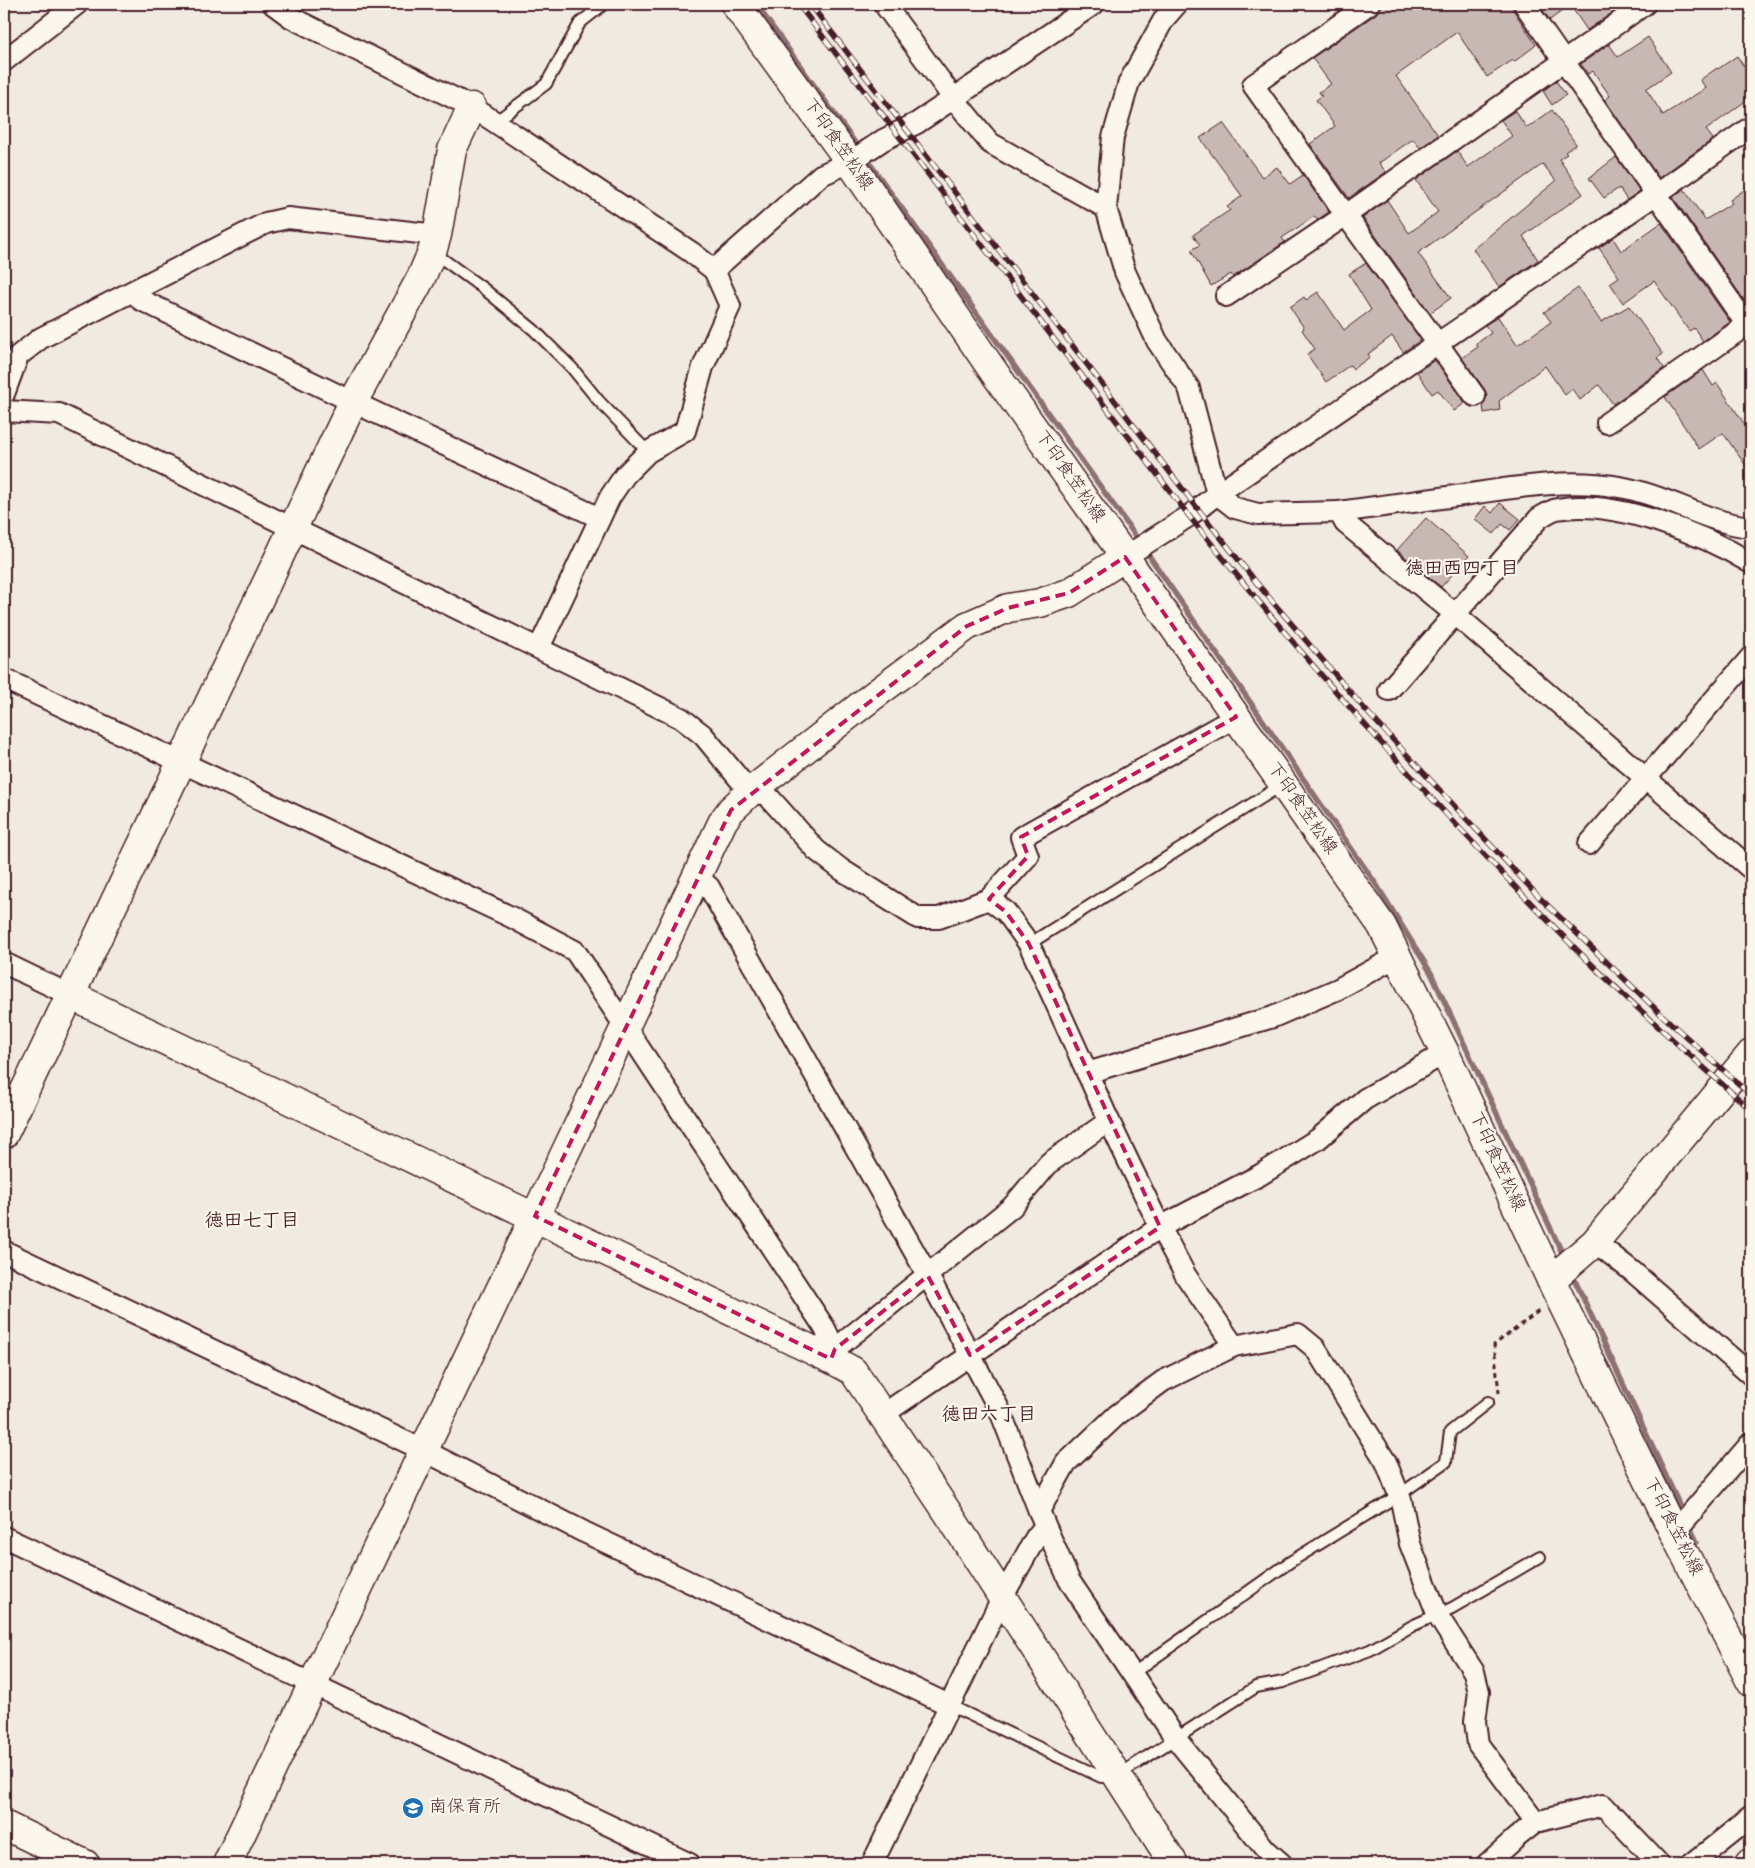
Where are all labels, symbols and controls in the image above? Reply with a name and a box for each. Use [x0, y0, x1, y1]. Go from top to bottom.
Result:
street label: 下印食笠松線 [796, 94, 878, 196]
street label: 下印食笠松線 [1028, 426, 1110, 528]
district label: 徳田西四丁目 [1405, 557, 1519, 584]
street label: 下印食笠松線 [1260, 758, 1342, 860]
street label: 下印食笠松線 [1462, 1108, 1530, 1216]
district label: 徳田七丁目 [204, 1209, 300, 1236]
district label: 徳田六丁目 [941, 1403, 1037, 1430]
street label: 下印食笠松線 [1636, 1473, 1708, 1581]
school or university icon: 南保育所 [401, 1796, 425, 1820]
place label: 南保育所 [429, 1796, 501, 1821]

